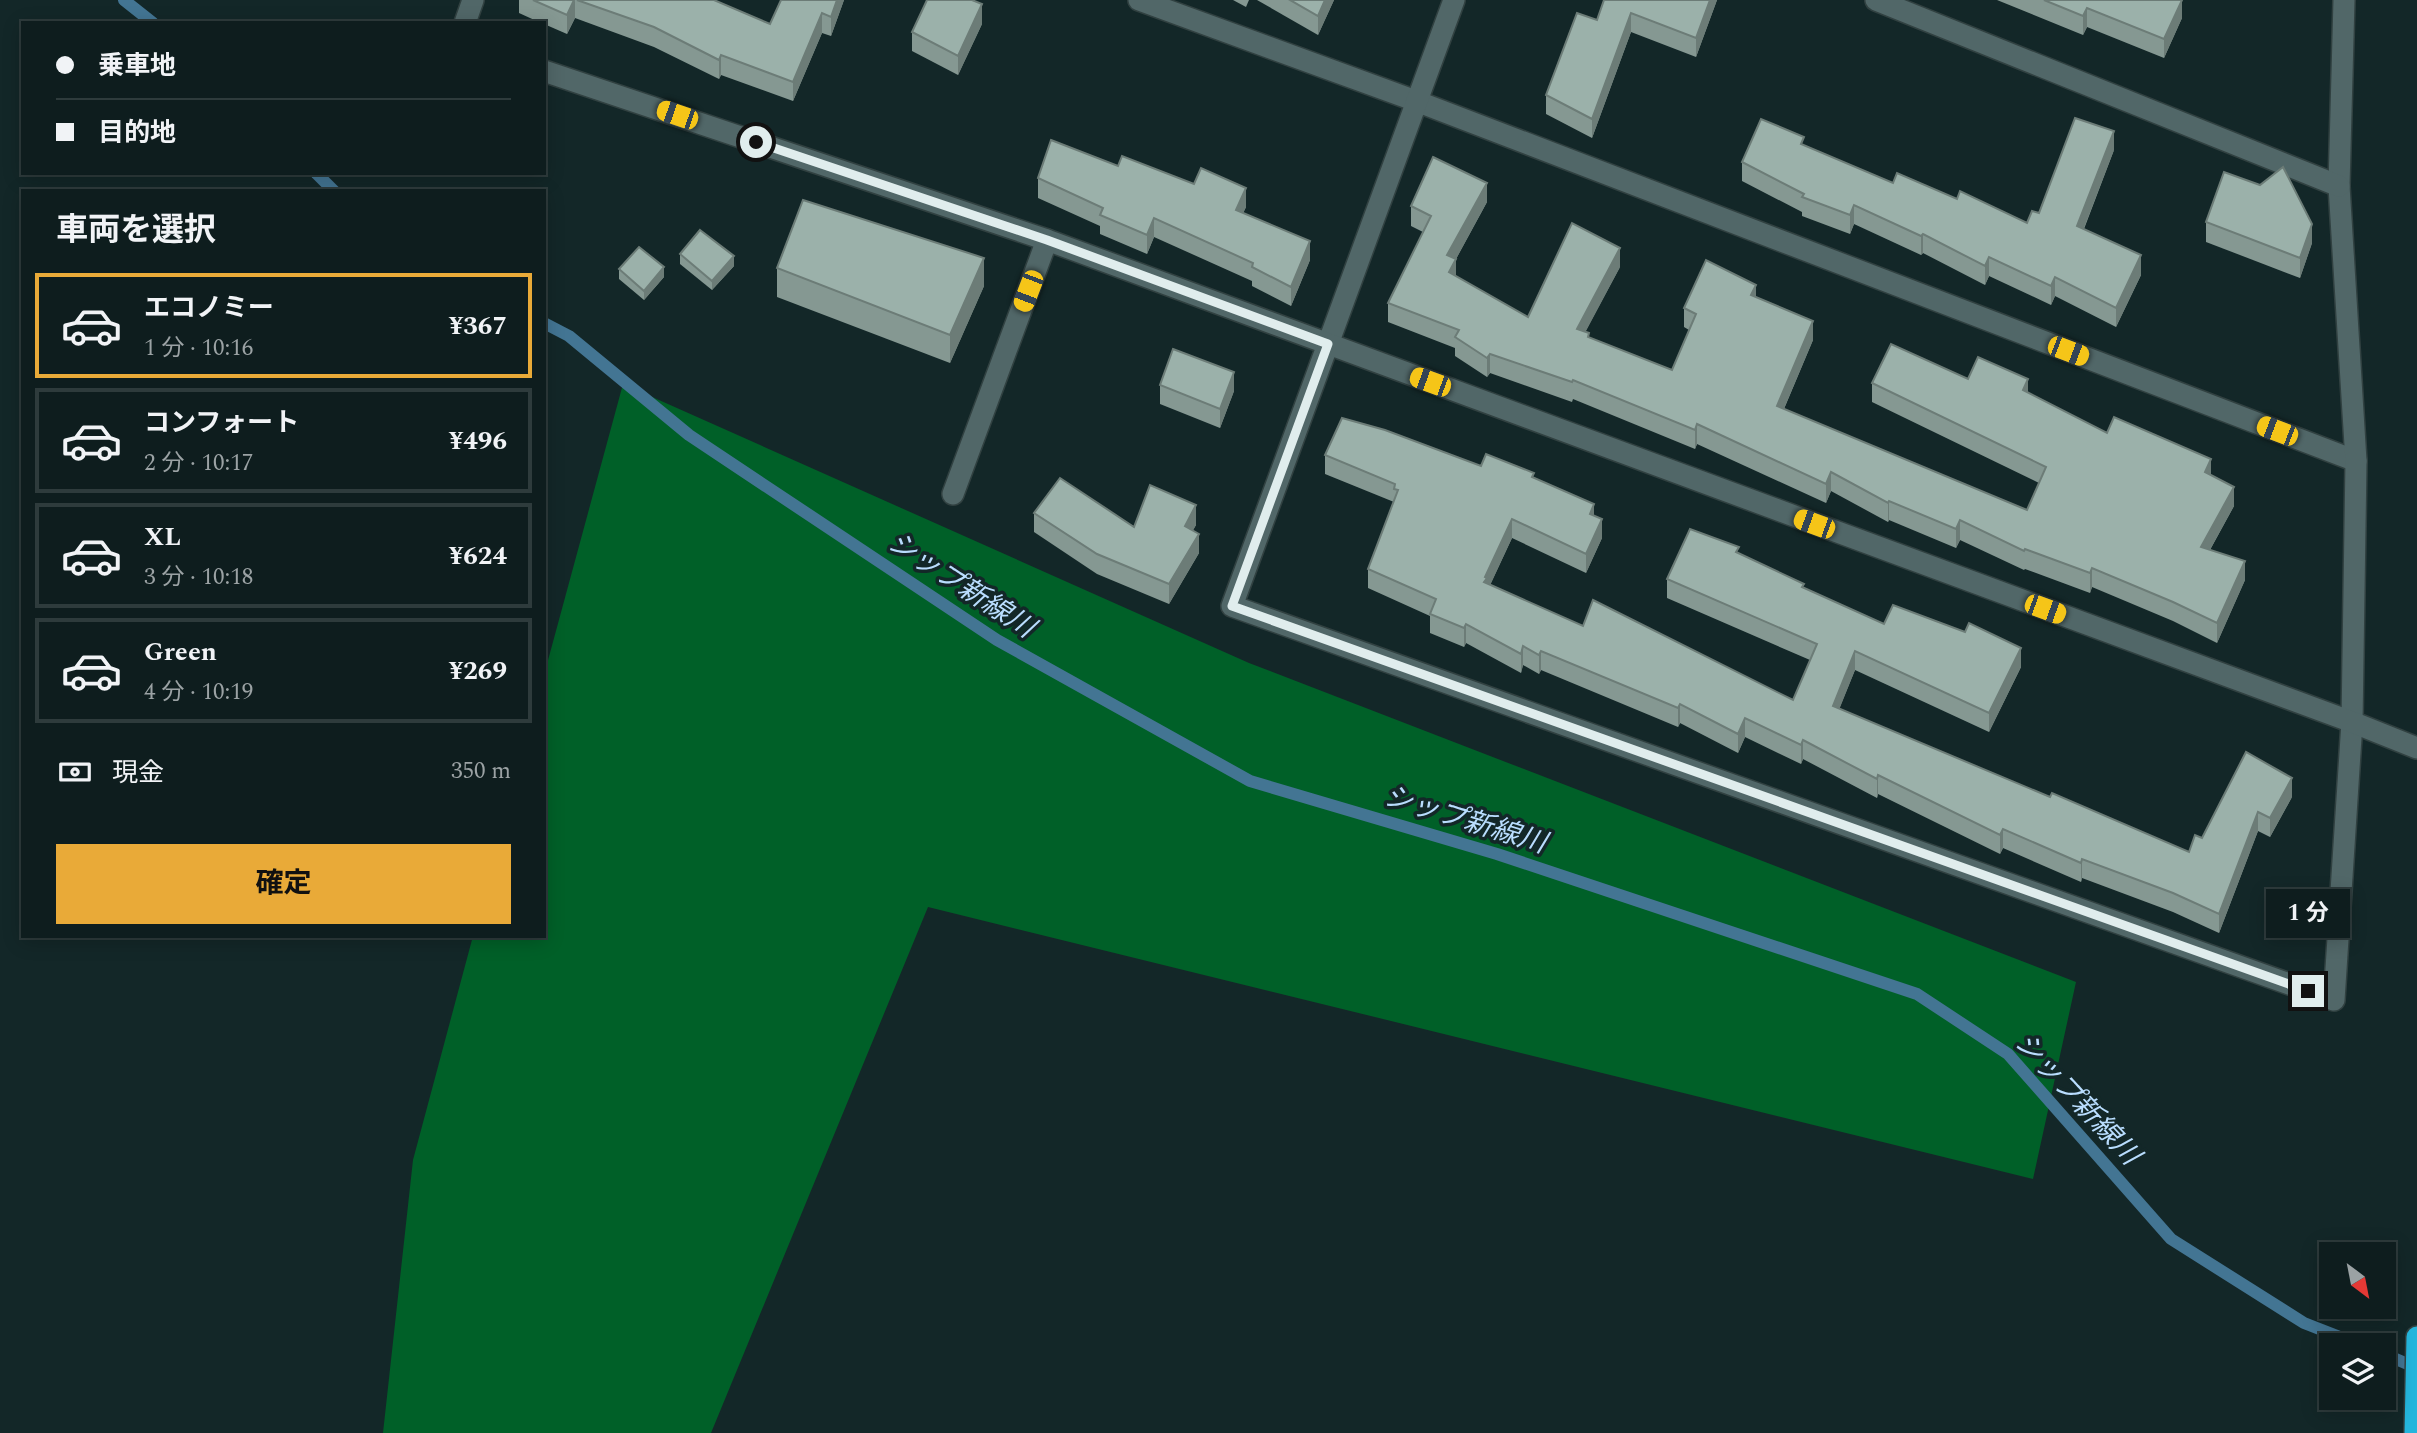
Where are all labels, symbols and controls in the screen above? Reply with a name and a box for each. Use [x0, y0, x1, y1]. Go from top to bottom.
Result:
text: 乗車地 [98, 46, 176, 86]
car [654, 98, 701, 132]
text: 目的地 [98, 113, 176, 153]
route start [740, 126, 772, 158]
text: 車両を選択 [56, 206, 216, 255]
car [1011, 268, 1046, 314]
text: エコノミー [144, 288, 274, 328]
icon: car [60, 294, 123, 357]
text: ¥367 [449, 306, 507, 346]
text: 1 分 · 10:16 [144, 331, 253, 366]
car [2045, 334, 2092, 368]
car [1407, 365, 1454, 399]
text: コンフォート [144, 403, 299, 443]
icon: car [60, 409, 123, 472]
car [2254, 414, 2301, 448]
text: ¥496 [449, 421, 507, 461]
text: 2 分 · 10:17 [144, 446, 253, 481]
car [1791, 507, 1838, 541]
text: XL [144, 517, 181, 557]
water label: シップ新線川 [879, 521, 1046, 650]
icon: car [60, 524, 123, 587]
text: ¥624 [449, 536, 507, 576]
text: 3 分 · 10:18 [144, 560, 253, 595]
car [2022, 592, 2069, 626]
text: Green [144, 632, 217, 672]
icon: car [60, 639, 123, 702]
text: ¥269 [449, 651, 507, 691]
text: 4 分 · 10:19 [144, 675, 253, 710]
icon: cash [56, 753, 94, 791]
text: 現金 [112, 753, 164, 793]
text: 350 m [451, 754, 511, 789]
water label: シップ新線川 [1378, 775, 1554, 866]
button: 確定 [56, 844, 511, 924]
callout: 1 分 [2266, 890, 2350, 939]
text: 1 分 [2287, 896, 2329, 931]
route end [2292, 975, 2324, 1007]
water label: シップ新線川 [2004, 1023, 2152, 1177]
north arrow [2319, 1242, 2396, 1320]
map controls [2319, 1242, 2396, 1410]
button: layers [2319, 1333, 2396, 1410]

